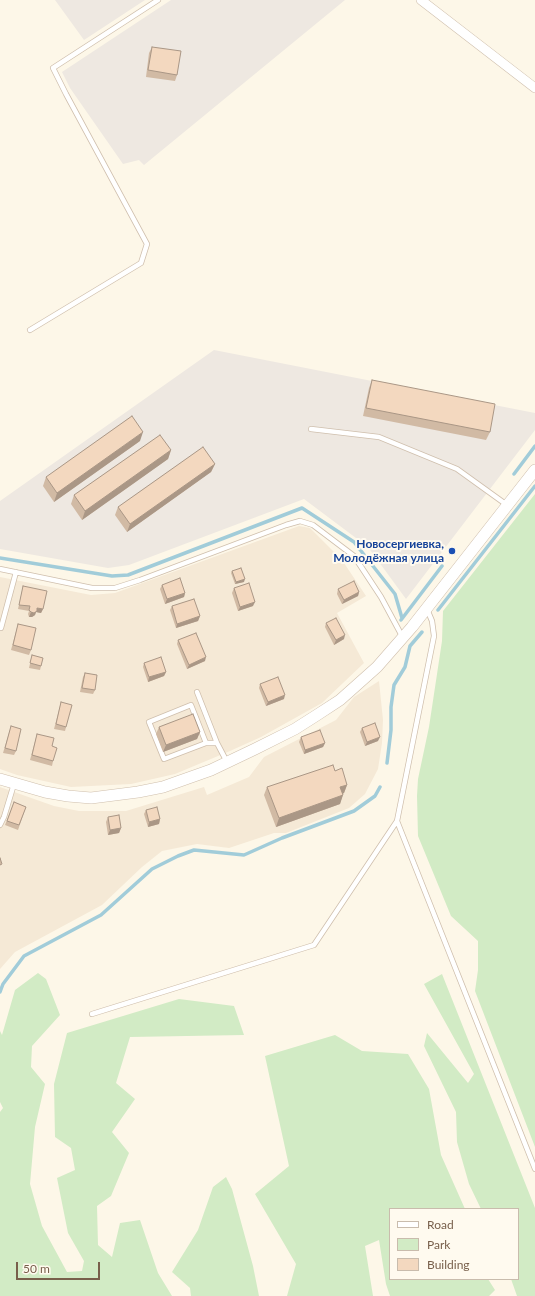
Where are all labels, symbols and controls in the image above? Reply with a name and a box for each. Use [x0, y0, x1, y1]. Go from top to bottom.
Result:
place label: Новосергиевка, Молодёжная улица [333, 537, 444, 565]
marker: Новосергиевка, Молодёжная улица [447, 546, 457, 556]
legend [389, 1208, 519, 1280]
text: Road [427, 1217, 454, 1232]
text: Park [427, 1237, 450, 1252]
scale bar [18, 1254, 102, 1280]
text: Building [427, 1257, 470, 1272]
text: 50 m [23, 1261, 50, 1276]

